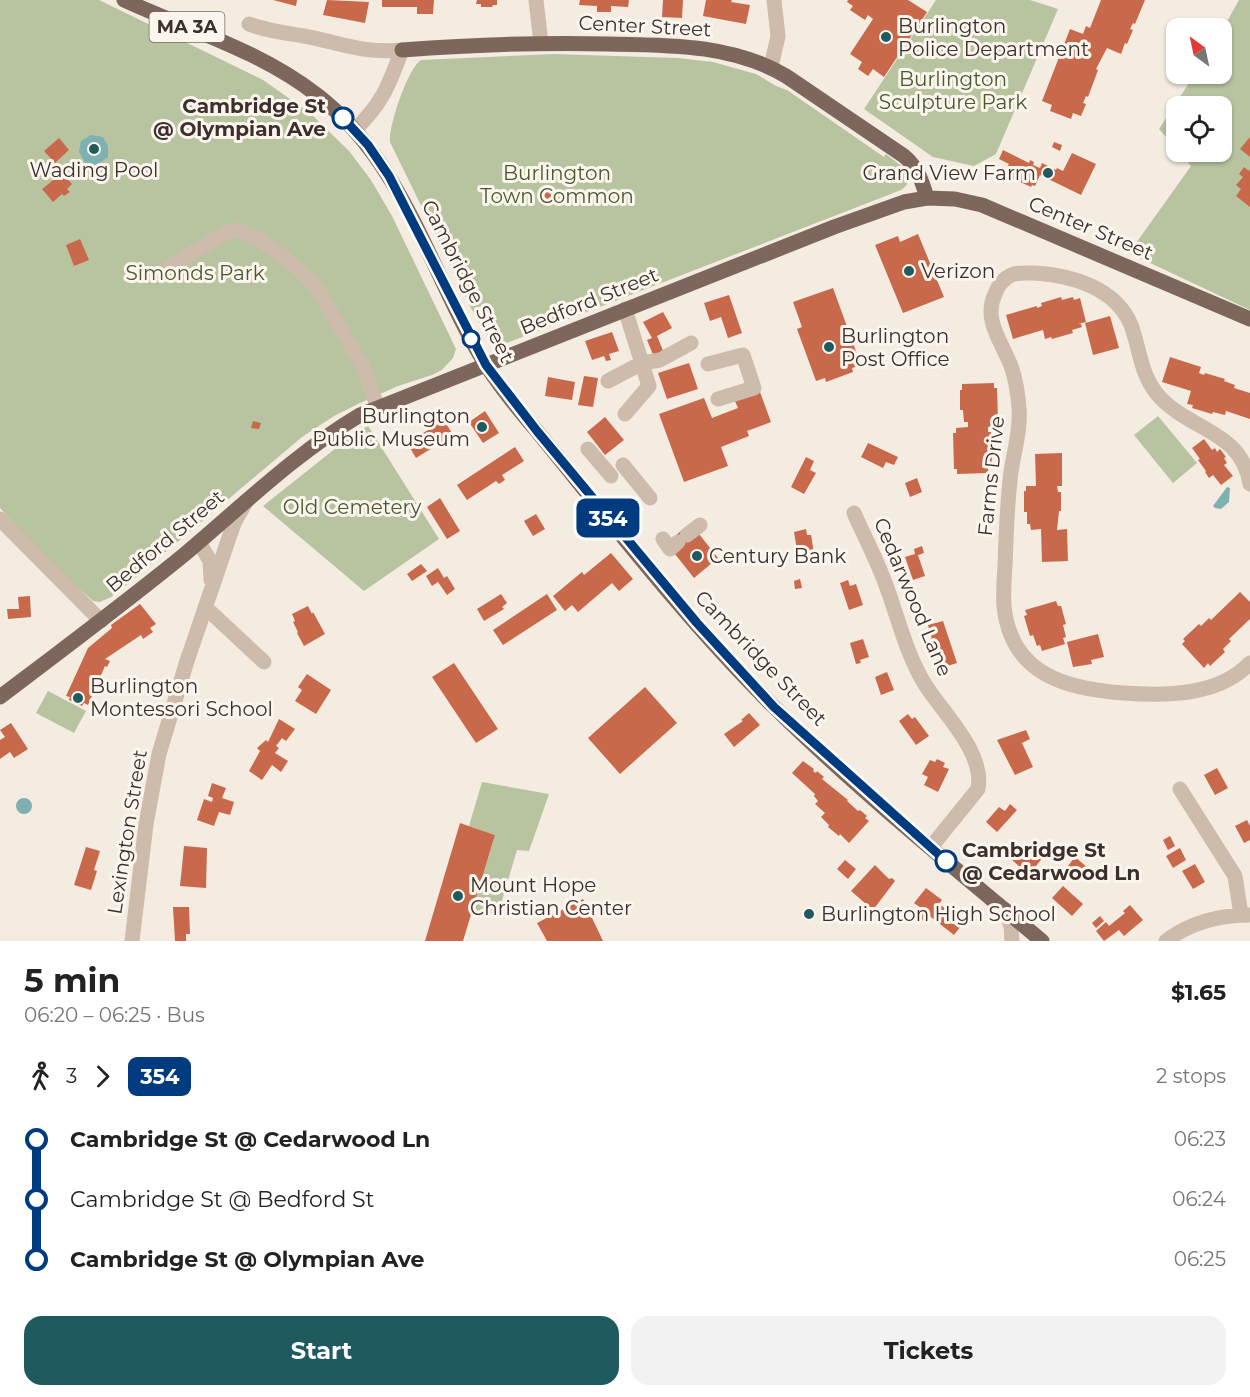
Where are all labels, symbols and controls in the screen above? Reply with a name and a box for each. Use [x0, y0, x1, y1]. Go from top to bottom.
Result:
street label: Center Street [578, 11, 712, 41]
road number: MA 3A [150, 12, 225, 42]
place label: Burlington Police Department [898, 14, 1089, 61]
north arrow [1166, 18, 1232, 84]
map controls [1166, 18, 1232, 162]
marker: Burlington Police Department [879, 30, 893, 44]
park label: Burlington Sculpture Park [879, 67, 1027, 114]
place label: Cambridge St @ Olympian Ave [153, 94, 326, 141]
button: locate [1166, 96, 1232, 162]
marker: Cambridge St @ Olympian Ave [332, 107, 354, 129]
marker: Wading Pool [87, 142, 101, 156]
place label: Wading Pool [30, 158, 158, 182]
park label: Burlington Town Common [480, 161, 634, 208]
place label: Grand View Farm [862, 161, 1036, 185]
marker: Grand View Farm [1041, 166, 1055, 180]
street label: Center Street [1025, 191, 1157, 265]
street label: Cambridge Street [417, 196, 519, 366]
place label: Verizon [921, 259, 995, 283]
park label: Simonds Park [125, 261, 265, 285]
street label: Bedford Street [516, 262, 662, 340]
marker: Verizon [902, 264, 916, 278]
place label: Burlington Post Office [841, 324, 950, 371]
unlabelled marker [462, 330, 480, 348]
marker: Burlington Post Office [822, 340, 836, 354]
place label: Burlington Public Museum [312, 404, 470, 451]
street label: Farms Drive [973, 415, 1009, 537]
marker: Burlington Public Museum [475, 420, 489, 434]
street label: Bedford Street [101, 485, 229, 597]
park label: Old Cemetery [283, 495, 421, 519]
line badge: 354 [574, 498, 642, 538]
text: 354 [588, 506, 628, 531]
street label: Cedarwood Lane [869, 514, 957, 680]
place label: Century Bank [709, 544, 846, 568]
marker: Century Bank [690, 549, 704, 563]
street label: Cambridge Street [690, 585, 832, 731]
place label: Burlington Montessori School [90, 674, 273, 721]
marker: Burlington Montessori School [71, 691, 85, 705]
street label: Lexington Street [102, 748, 152, 916]
place label: Cambridge St @ Cedarwood Ln [962, 838, 1140, 885]
marker: Cambridge St @ Cedarwood Ln [935, 850, 957, 872]
place label: Mount Hope Christian Center [470, 873, 632, 920]
marker: Mount Hope Christian Center [451, 889, 465, 903]
place label: Burlington High School [821, 902, 1056, 926]
marker: Burlington High School [802, 907, 816, 921]
text: 5 min [24, 960, 120, 1000]
text: $1.65 [1171, 979, 1226, 1006]
text: 06:20 – 06:25 · Bus [24, 1003, 205, 1027]
icon: walk [24, 1060, 57, 1093]
icon: forward [86, 1060, 119, 1093]
text: 3 [66, 1064, 77, 1088]
text: 354 [140, 1064, 179, 1089]
text: 2 stops [1156, 1064, 1226, 1088]
text: Cambridge St @ Cedarwood Ln [70, 1126, 430, 1153]
text: 06:23 [1174, 1127, 1226, 1151]
text: Cambridge St @ Bedford St [70, 1186, 375, 1213]
text: 06:24 [1172, 1187, 1226, 1211]
text: Cambridge St @ Olympian Ave [70, 1246, 424, 1273]
text: 06:25 [1174, 1247, 1226, 1271]
button: Start [24, 1316, 619, 1385]
button: Tickets [631, 1316, 1226, 1385]

